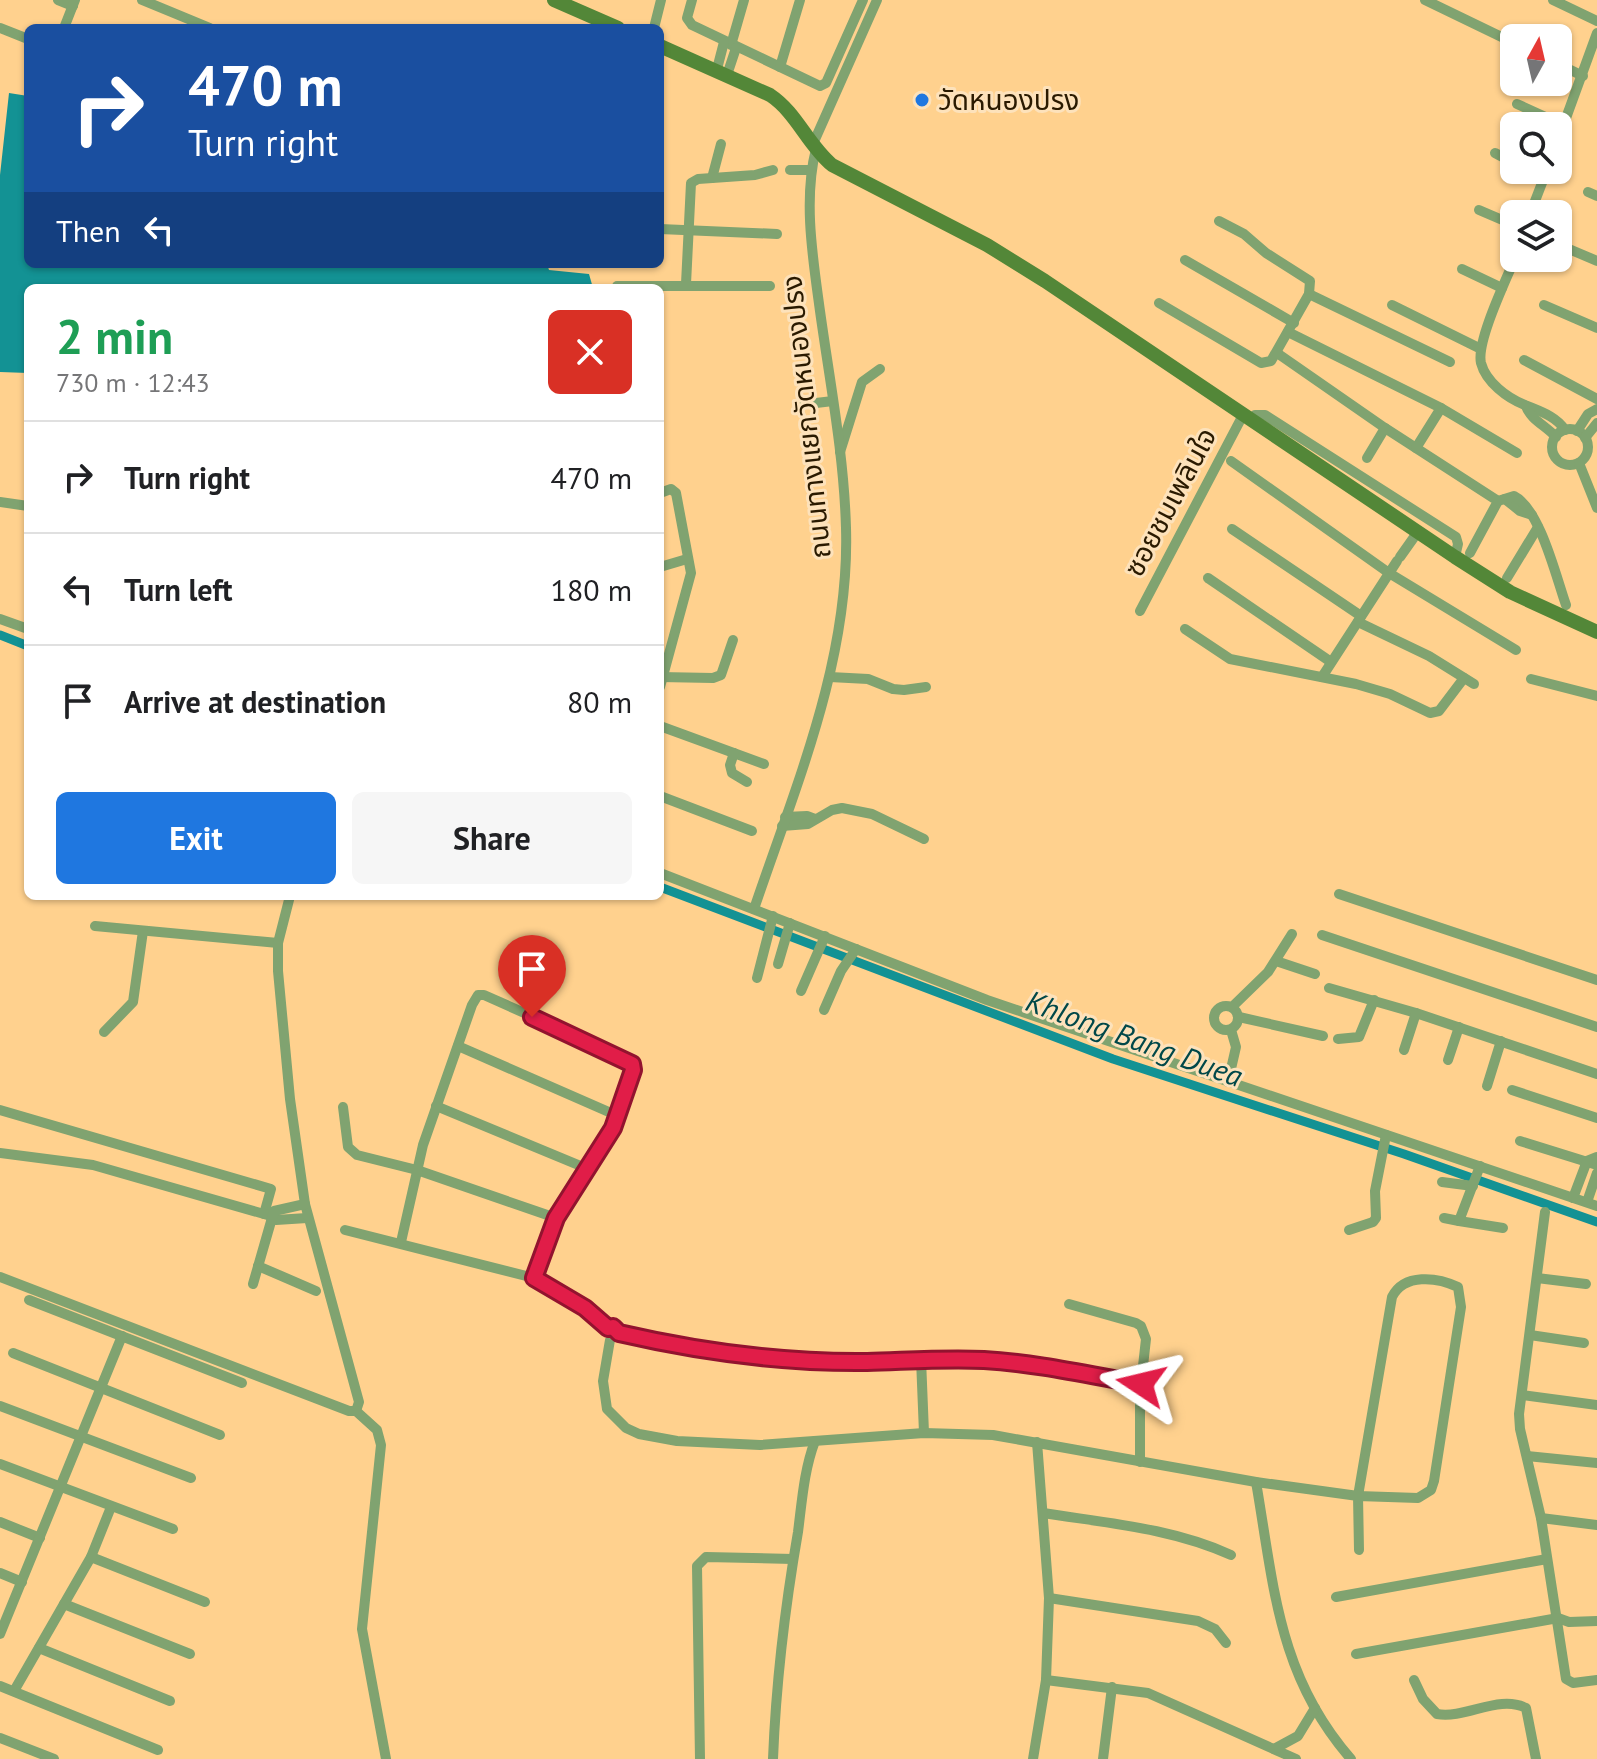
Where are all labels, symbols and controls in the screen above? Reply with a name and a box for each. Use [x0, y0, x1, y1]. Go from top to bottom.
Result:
north arrow [1500, 24, 1572, 96]
map controls [1500, 24, 1572, 272]
text: 470 m [188, 49, 343, 121]
icon: right [56, 56, 160, 160]
place label: วัดหนองปรง [938, 81, 1079, 118]
marker: วัดหนองปรง [913, 91, 931, 109]
button: search [1500, 112, 1572, 184]
text: Turn right [188, 119, 338, 166]
button: layers [1500, 200, 1572, 272]
icon: left [137, 208, 181, 252]
text: Then [56, 211, 121, 250]
street label: ถนนทางแยกวัดหนองปรง [772, 274, 839, 560]
text: 2 min [56, 305, 173, 367]
button: close [548, 310, 632, 394]
text: 730 m · 12:43 [56, 366, 210, 399]
street label: ซอยชมเพลินใจ [1115, 421, 1224, 583]
icon: right [56, 455, 100, 499]
text: Turn right [124, 458, 250, 497]
text: 470 m [551, 458, 632, 497]
icon: left [56, 567, 100, 611]
text: Turn left [124, 570, 232, 609]
text: 180 m [551, 570, 632, 609]
icon: arrive [56, 679, 100, 723]
text: Arrive at destination [124, 682, 386, 721]
text: 80 m [567, 682, 632, 721]
button: Exit [56, 792, 336, 884]
button: Share [352, 792, 632, 884]
pin [498, 935, 566, 1017]
icon: arrive [510, 947, 554, 991]
water label: Khlong Bang Duea [1021, 980, 1248, 1095]
position arrow [1099, 1342, 1183, 1426]

